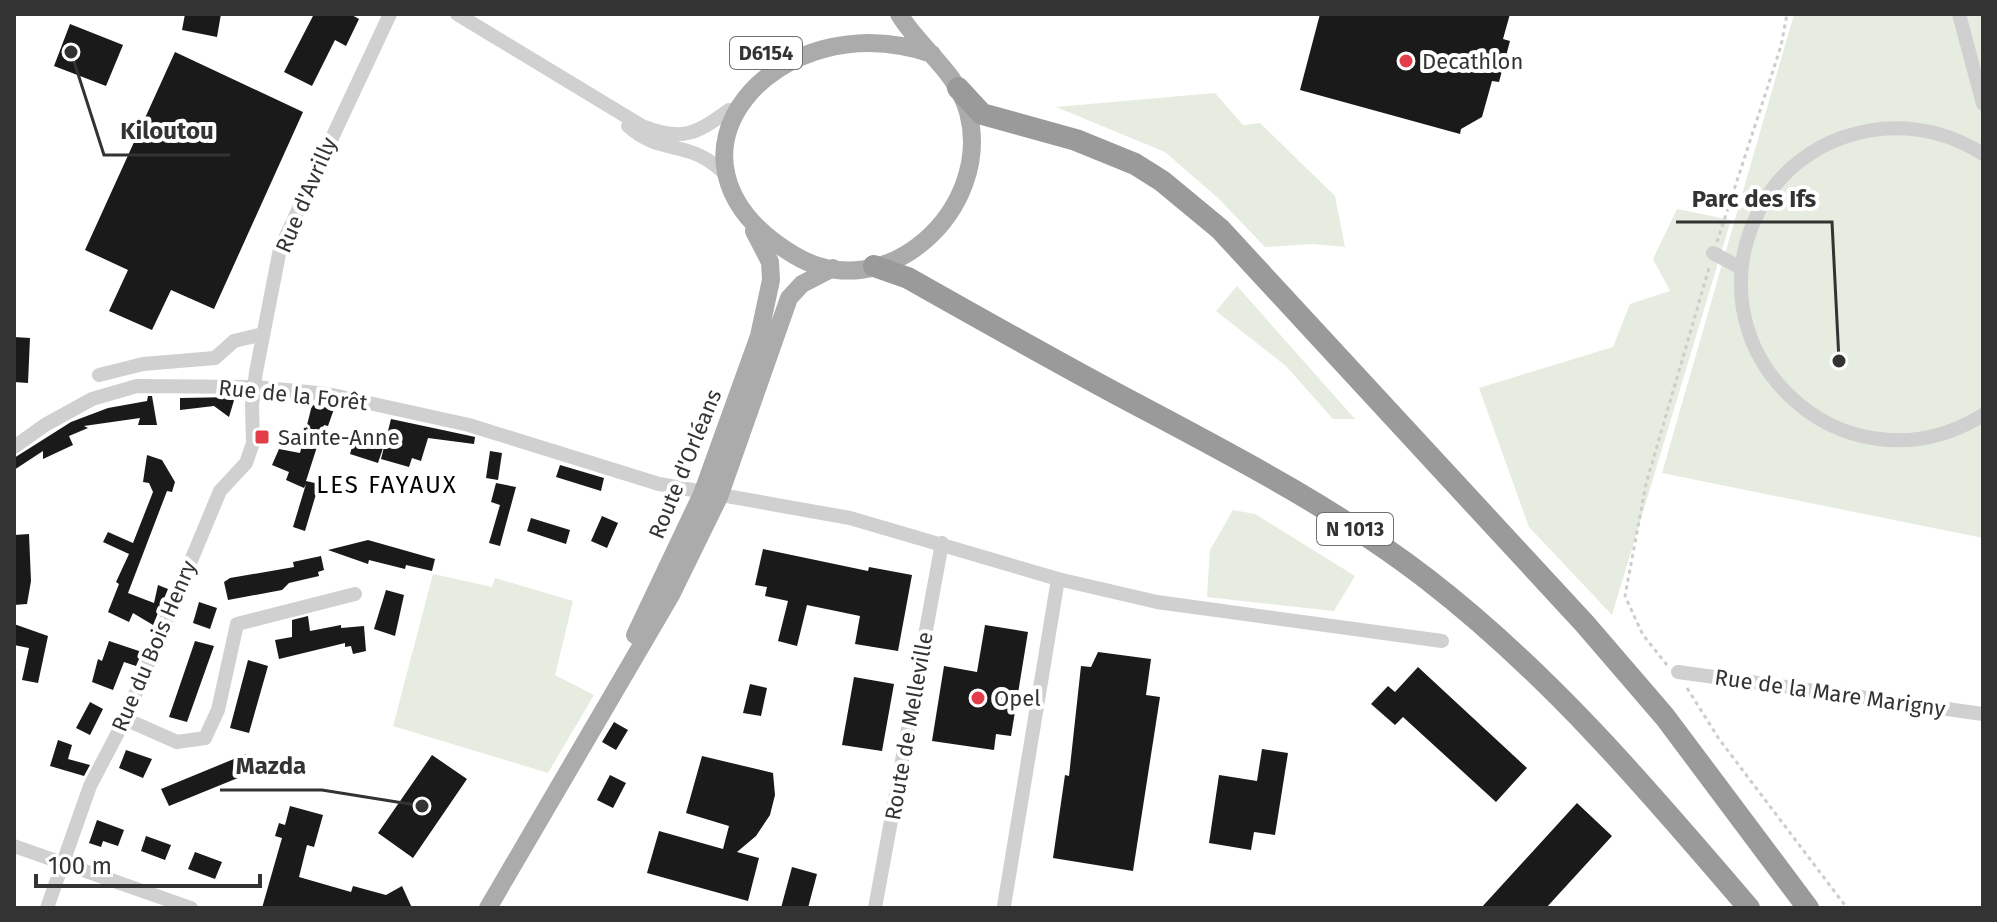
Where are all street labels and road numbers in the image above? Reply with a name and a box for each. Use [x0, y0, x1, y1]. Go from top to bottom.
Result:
road number: D6154 [730, 37, 802, 69]
street label: Rue d'Avrilly [270, 133, 342, 257]
street label: Rue de la Forêt [217, 374, 369, 416]
street label: Route d'Orléans [643, 385, 727, 543]
road number: N 1013 [1317, 513, 1393, 545]
street label: Rue du Bois Henry [106, 556, 202, 736]
street label: Route de Melleville [879, 630, 939, 822]
street label: Rue de la Mare Marigny [1713, 663, 1947, 723]

